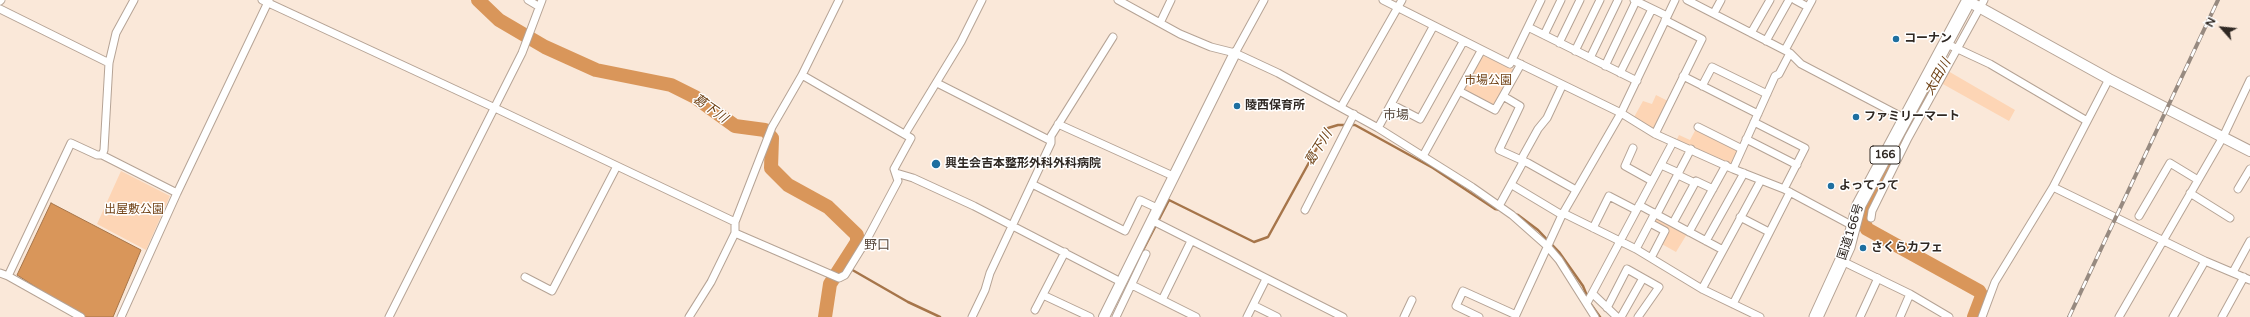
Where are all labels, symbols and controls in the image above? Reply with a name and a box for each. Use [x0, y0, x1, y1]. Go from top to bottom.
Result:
north arrow [2202, 8, 2242, 48]
text: N [2203, 15, 2219, 29]
place label: コーナン [1904, 32, 1952, 46]
marker: コーナン [1891, 34, 1901, 44]
water label: 太田川 [1922, 56, 1954, 98]
park label: 市場公園 [1464, 74, 1512, 88]
water label: 葛下川 [690, 91, 730, 127]
place label: 陵西保育所 [1245, 99, 1305, 113]
marker: 陵西保育所 [1232, 101, 1242, 111]
district label: 市場 [1383, 108, 1409, 124]
place label: ファミリーマート [1864, 110, 1960, 124]
marker: ファミリーマート [1851, 112, 1861, 122]
water label: 葛下川 [1302, 127, 1336, 169]
road number: 166 [1870, 146, 1900, 164]
place label: 興生会吉本整形外科外科病院 [945, 157, 1101, 171]
marker: 興生会吉本整形外科外科病院 [930, 158, 942, 170]
place label: よってって [1839, 179, 1899, 193]
marker: よってって [1826, 181, 1836, 191]
street label: 国道166号 [1835, 202, 1867, 262]
park label: 出屋敷公園 [104, 203, 164, 217]
district label: 野口 [864, 238, 890, 254]
place label: さくらカフェ [1871, 241, 1943, 255]
marker: さくらカフェ [1858, 243, 1868, 253]

